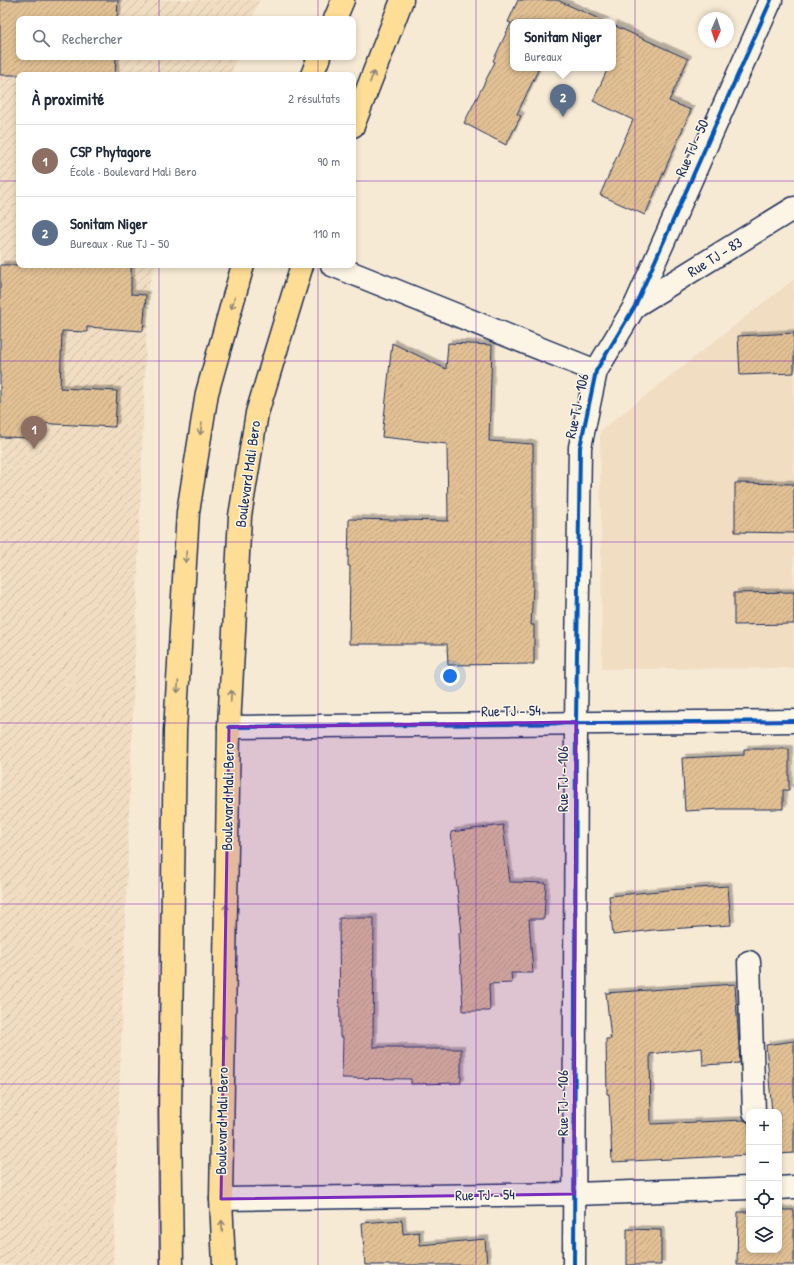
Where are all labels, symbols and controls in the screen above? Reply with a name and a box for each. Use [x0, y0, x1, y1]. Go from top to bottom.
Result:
north arrow [698, 12, 734, 48]
search box [16, 16, 356, 60]
popup [510, 19, 616, 71]
text: Sonitam Niger [524, 26, 602, 47]
icon: search [30, 27, 52, 49]
text: Rechercher [62, 28, 123, 49]
text: Bureaux [524, 47, 562, 65]
one-way arrow [369, 71, 377, 83]
pin: 2 [550, 84, 576, 117]
text: À proximité [32, 87, 104, 110]
text: 2 résultats [288, 89, 340, 107]
street label: Rue TJ - 50 [670, 115, 714, 180]
text: CSP Phytagore [70, 141, 151, 162]
text: 1 [43, 152, 47, 170]
text: 90 m [318, 152, 340, 170]
text: École · Boulevard Mali Bero [70, 162, 196, 180]
text: Sonitam Niger [70, 213, 148, 234]
text: 2 [42, 224, 48, 242]
text: 110 m [313, 224, 340, 242]
street label: Rue TJ - 83 [683, 231, 746, 282]
text: Bureaux · Rue TJ - 50 [70, 234, 169, 252]
one-way arrow [229, 296, 236, 309]
street label: Rue TJ - 106 [559, 371, 594, 440]
pin: 1 [21, 416, 47, 449]
street label: Boulevard Mali Bero [230, 419, 265, 529]
one-way arrow [197, 422, 205, 435]
one-way arrow [182, 550, 189, 563]
your location [440, 666, 460, 686]
one-way arrow [174, 680, 181, 693]
one-way arrow [227, 690, 234, 703]
street label: Rue TJ - 54 [481, 699, 541, 722]
street label: Boulevard Mali Bero [216, 743, 239, 851]
street label: Rue TJ - 106 [552, 746, 573, 812]
one-way arrow [222, 904, 230, 917]
one-way arrow [220, 1034, 228, 1047]
street label: Boulevard Mali Bero [210, 1067, 233, 1175]
street label: Rue TJ - 106 [552, 1070, 573, 1136]
map controls [746, 1109, 782, 1253]
button: + [746, 1109, 782, 1145]
button: − [746, 1145, 782, 1181]
button: locate [746, 1181, 782, 1217]
street label: Rue TJ - 54 [455, 1183, 515, 1206]
button: layers [746, 1217, 782, 1253]
one-way arrow [219, 1220, 226, 1233]

